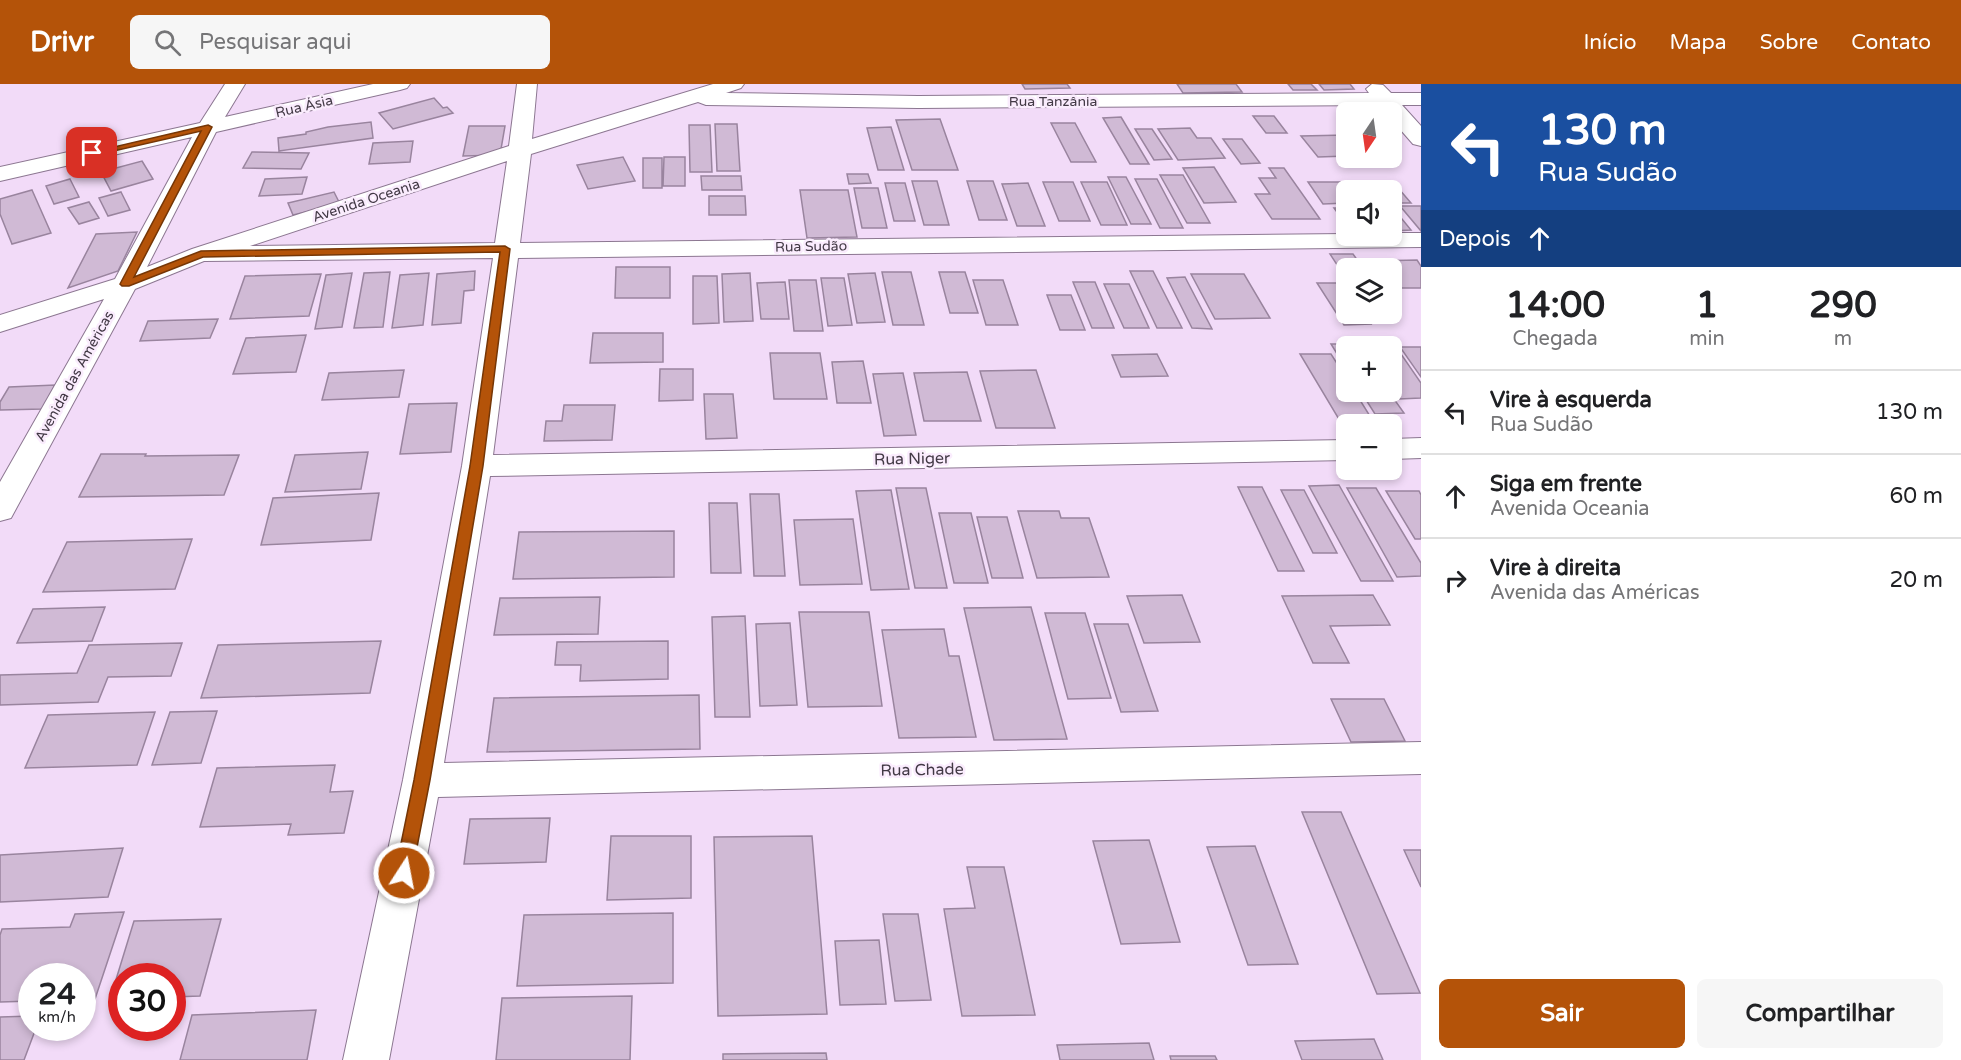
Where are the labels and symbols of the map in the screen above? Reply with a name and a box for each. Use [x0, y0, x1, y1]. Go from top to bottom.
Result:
street label: Rua Ásia [274, 92, 335, 121]
street label: Rua Tanzânia [1009, 93, 1097, 110]
north arrow [1336, 102, 1402, 168]
pin [66, 127, 117, 178]
street label: Avenida Oceania [310, 175, 422, 226]
street label: Rua Sudão [775, 237, 847, 256]
street label: Avenida das Américas [31, 308, 118, 444]
street label: Rua Niger [874, 448, 951, 470]
street label: Rua Chade [880, 759, 964, 781]
position arrow [372, 841, 436, 905]
speed limit sign: 30 [108, 963, 186, 1041]

